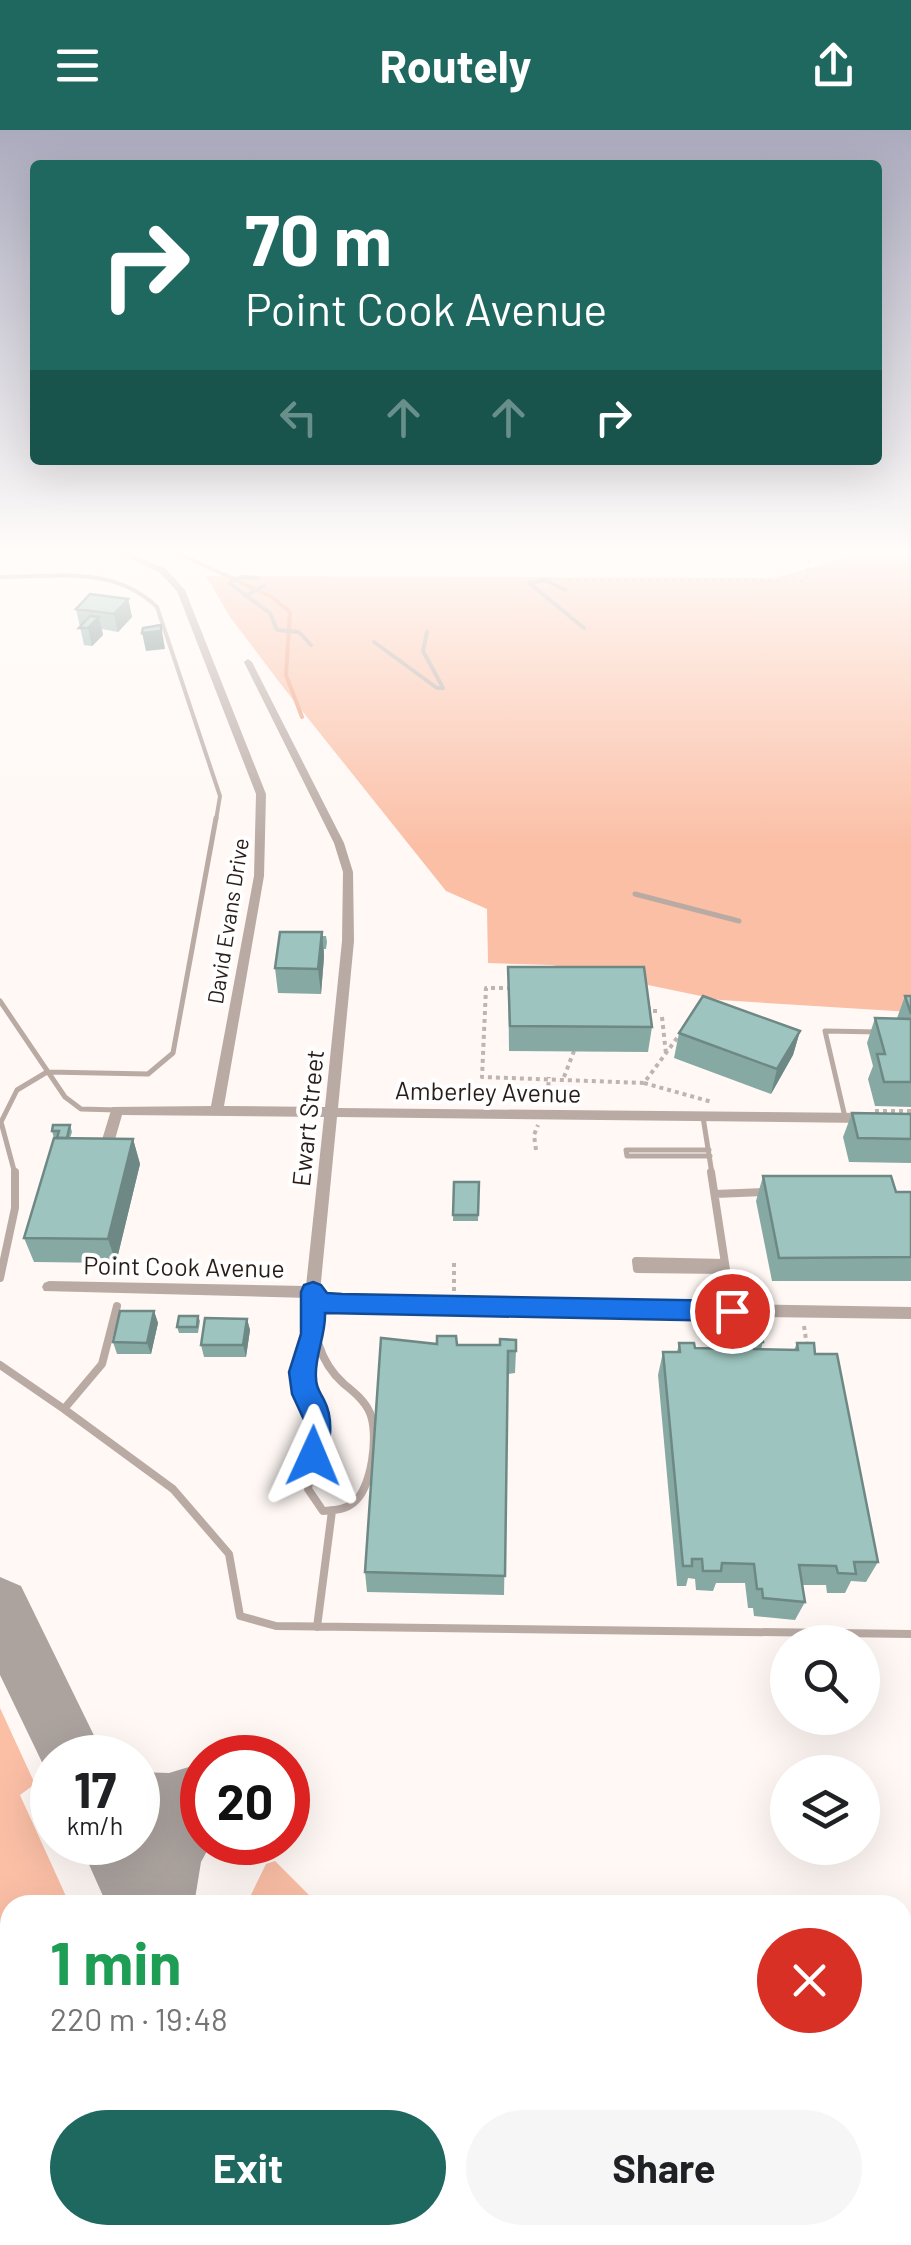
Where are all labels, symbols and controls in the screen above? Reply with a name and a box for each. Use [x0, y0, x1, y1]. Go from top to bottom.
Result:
icon: menu [50, 38, 105, 93]
text: Routely [380, 38, 531, 92]
icon: share [806, 38, 861, 93]
text: 70 m [245, 196, 392, 280]
icon: right [80, 200, 210, 330]
text: Point Cook Avenue [245, 281, 607, 335]
icon: left [271, 390, 326, 445]
icon: ahead [376, 390, 431, 445]
icon: ahead [481, 390, 536, 445]
icon: right [586, 390, 641, 445]
street label: David Evans Drive [201, 836, 253, 1006]
street label: Ewart Street [285, 1048, 329, 1188]
street label: Amberley Avenue [395, 1074, 581, 1108]
street label: Point Cook Avenue [83, 1249, 285, 1283]
pin [690, 1269, 775, 1354]
icon: arrive [705, 1284, 760, 1339]
position arrow [261, 1404, 365, 1508]
map controls [770, 1625, 880, 1865]
button: search [770, 1625, 880, 1735]
speed limit sign: 20 [180, 1735, 310, 1865]
button: layers [770, 1755, 880, 1865]
text: 17 [74, 1758, 116, 1818]
text: km/h [67, 1810, 123, 1840]
text: 1 min [50, 1925, 181, 1997]
button: close [757, 1928, 862, 2033]
text: 220 m · 19:48 [50, 1999, 228, 2037]
button: Exit [50, 2110, 446, 2225]
button: Share [466, 2110, 862, 2225]

